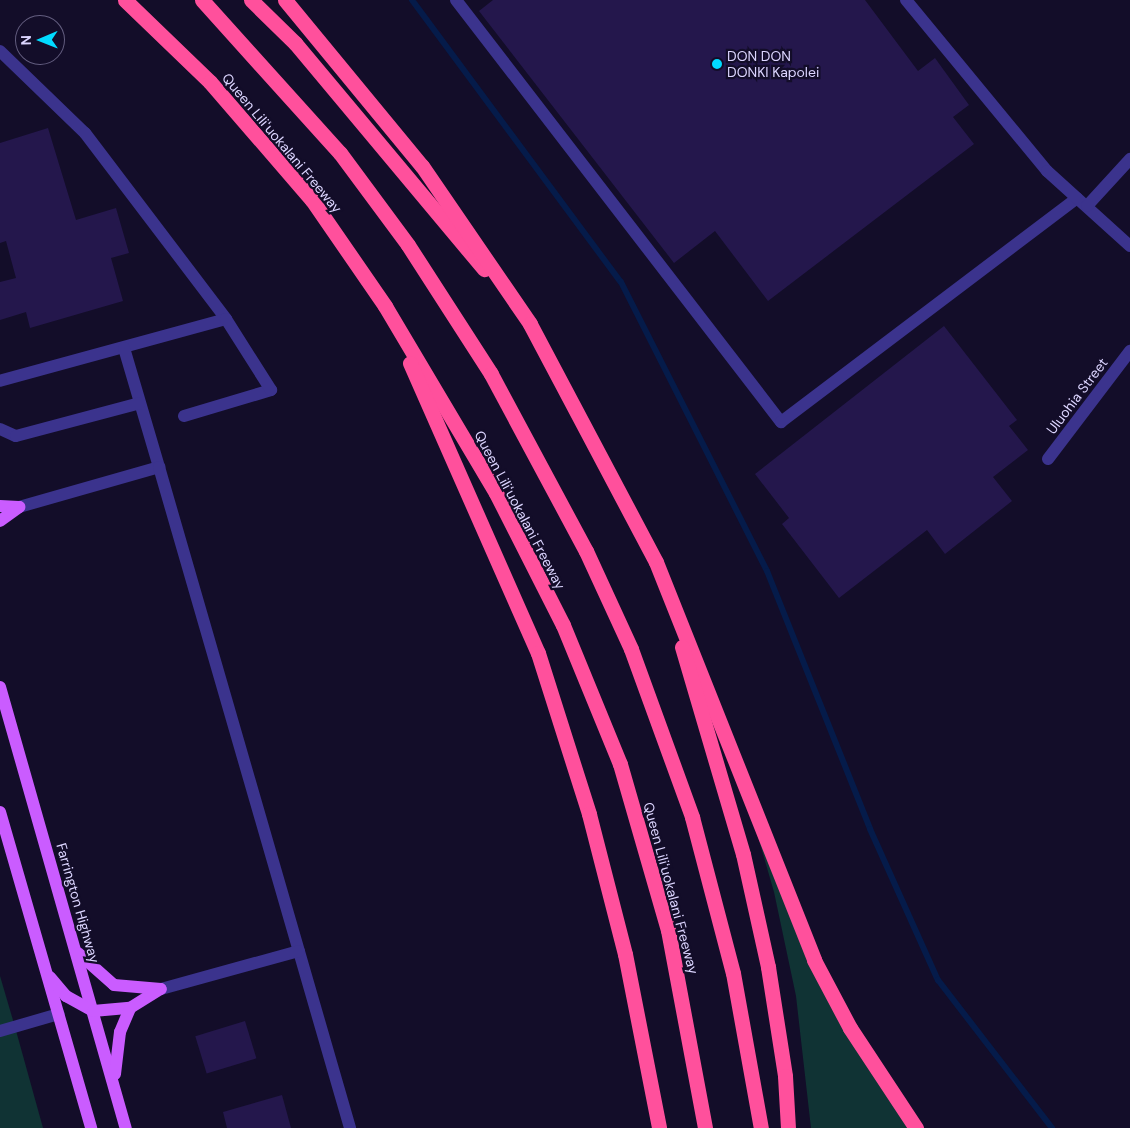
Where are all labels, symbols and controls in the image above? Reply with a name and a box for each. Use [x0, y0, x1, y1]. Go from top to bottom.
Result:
north arrow [15, 15, 65, 65]
text: N [17, 35, 35, 46]
place label: DON DON DONKI Kapolei [727, 48, 819, 80]
marker: DON DON DONKI Kapolei [711, 58, 723, 70]
street label: Queen Liliʻuokalani Freeway [219, 70, 345, 216]
street label: Uluohia Street [1043, 355, 1111, 437]
street label: Queen Liliʻuokalani Freeway [471, 428, 569, 592]
street label: Queen Liliʻuokalani Freeway [640, 800, 702, 976]
street label: Farrington Highway [53, 841, 103, 965]

